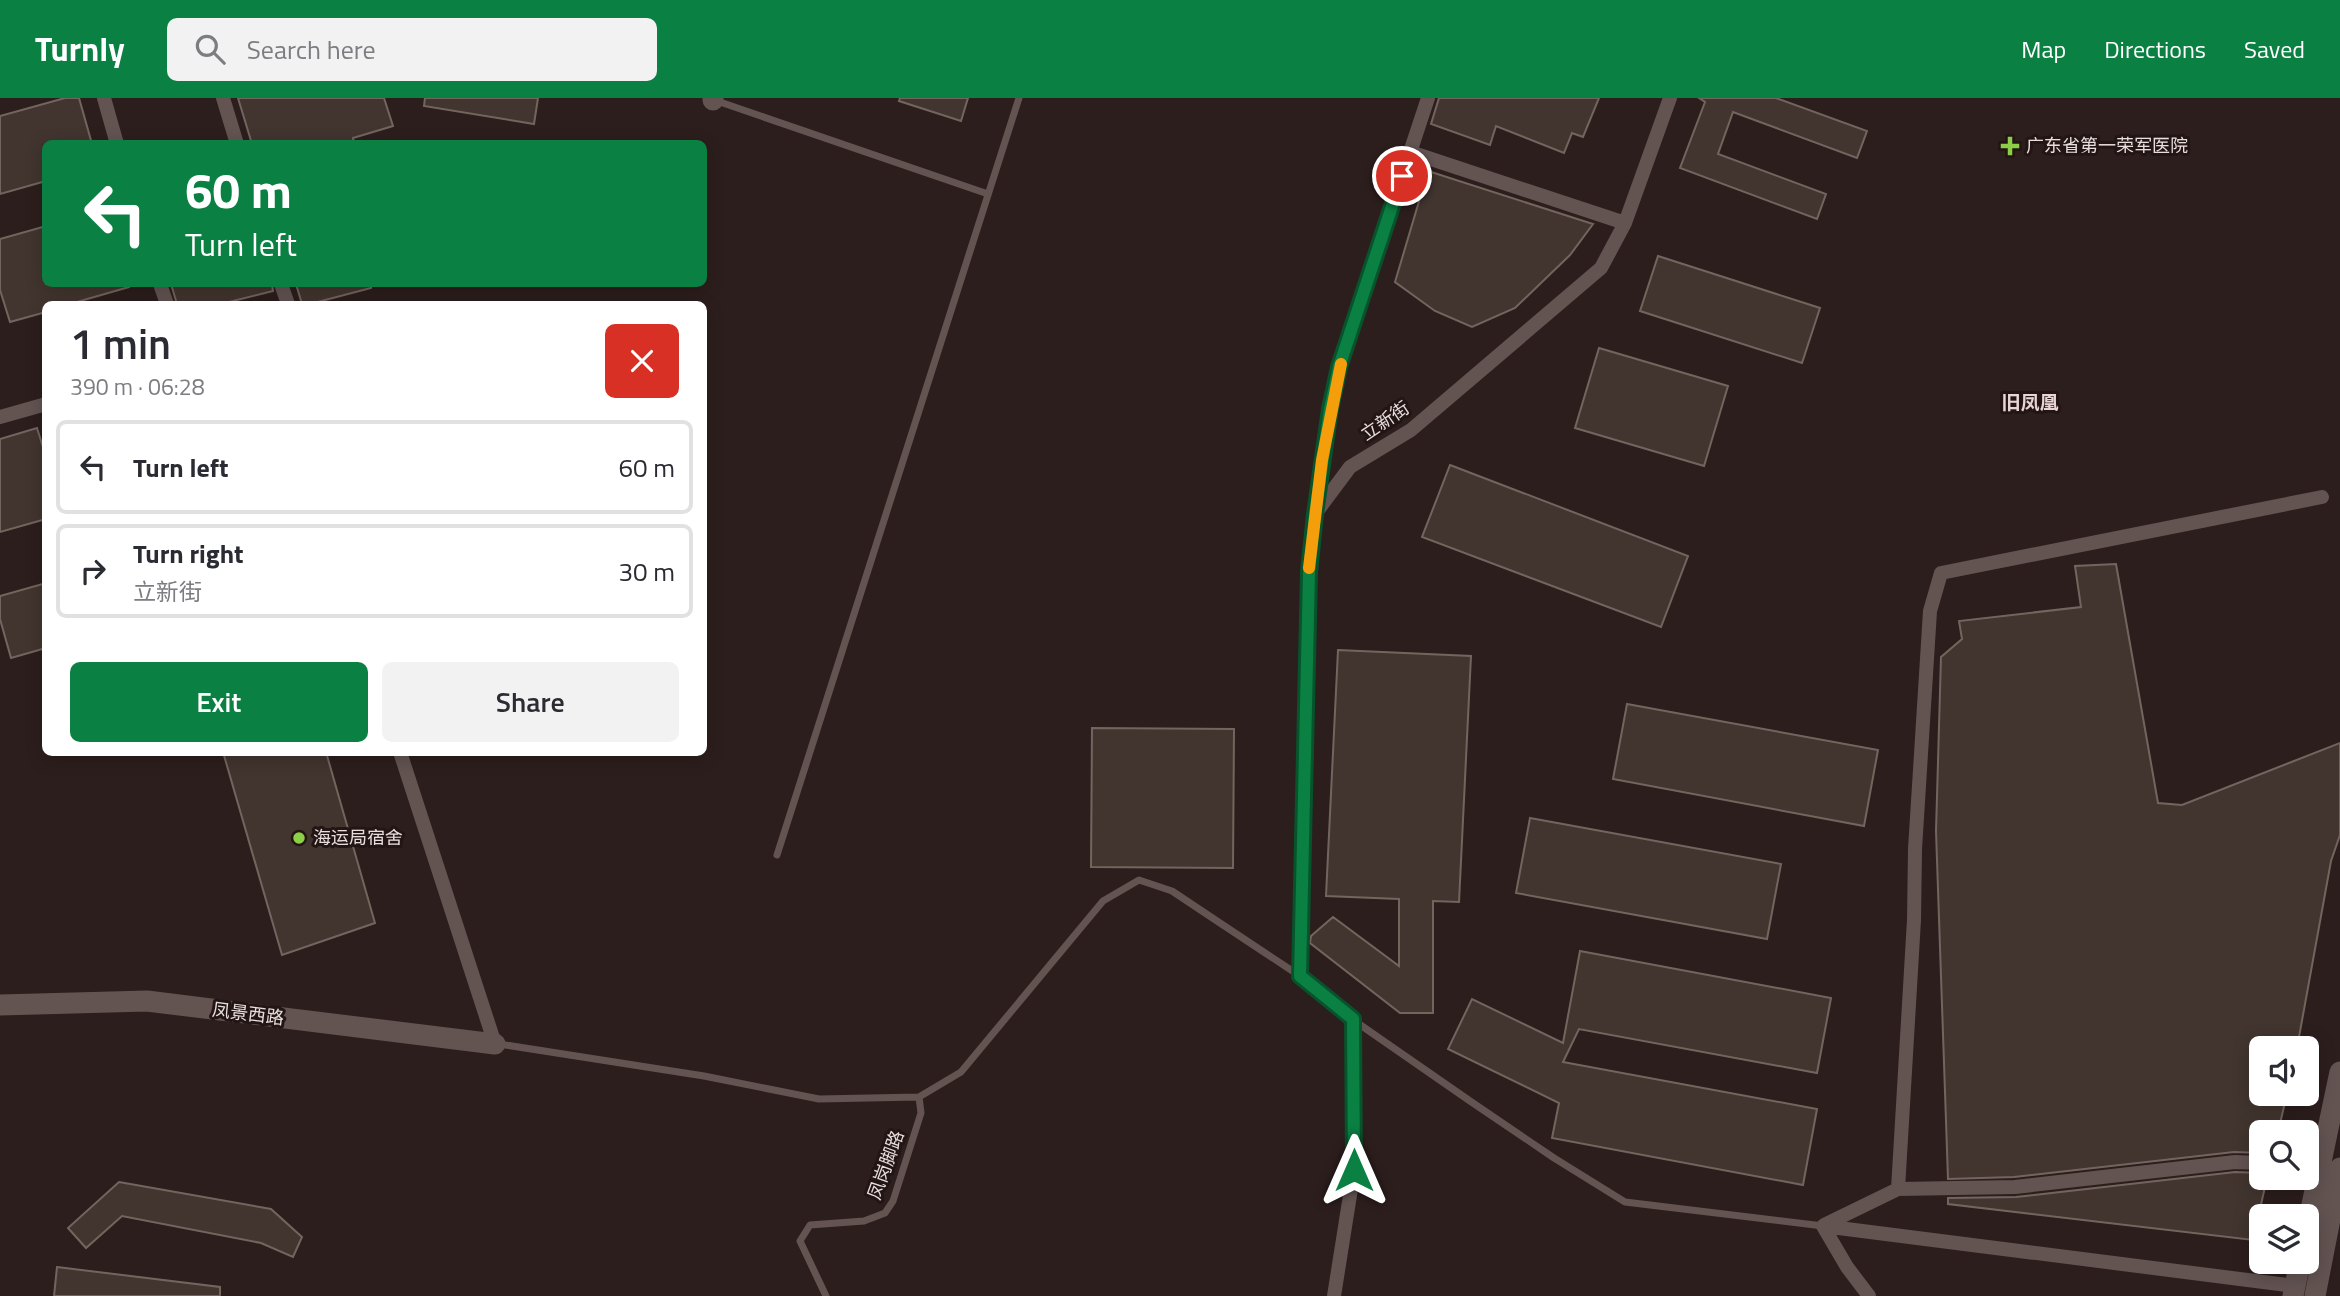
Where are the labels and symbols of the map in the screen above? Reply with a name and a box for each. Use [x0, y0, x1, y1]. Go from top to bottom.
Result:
place label: 广东省第一荣军医院 [2026, 132, 2188, 159]
marker: 广东省第一荣军医院 [2000, 136, 2020, 156]
pin [1372, 146, 1432, 206]
district label: 旧凤凰 [2001, 387, 2059, 416]
street label: 立新街 [1355, 394, 1415, 447]
place label: 海运局宿舍 [313, 824, 403, 851]
marker: 海运局宿舍 [291, 830, 307, 846]
street label: 凤景西路 [211, 996, 285, 1031]
street label: 凤岗脚路 [861, 1126, 911, 1203]
position arrow [1317, 1133, 1391, 1207]

